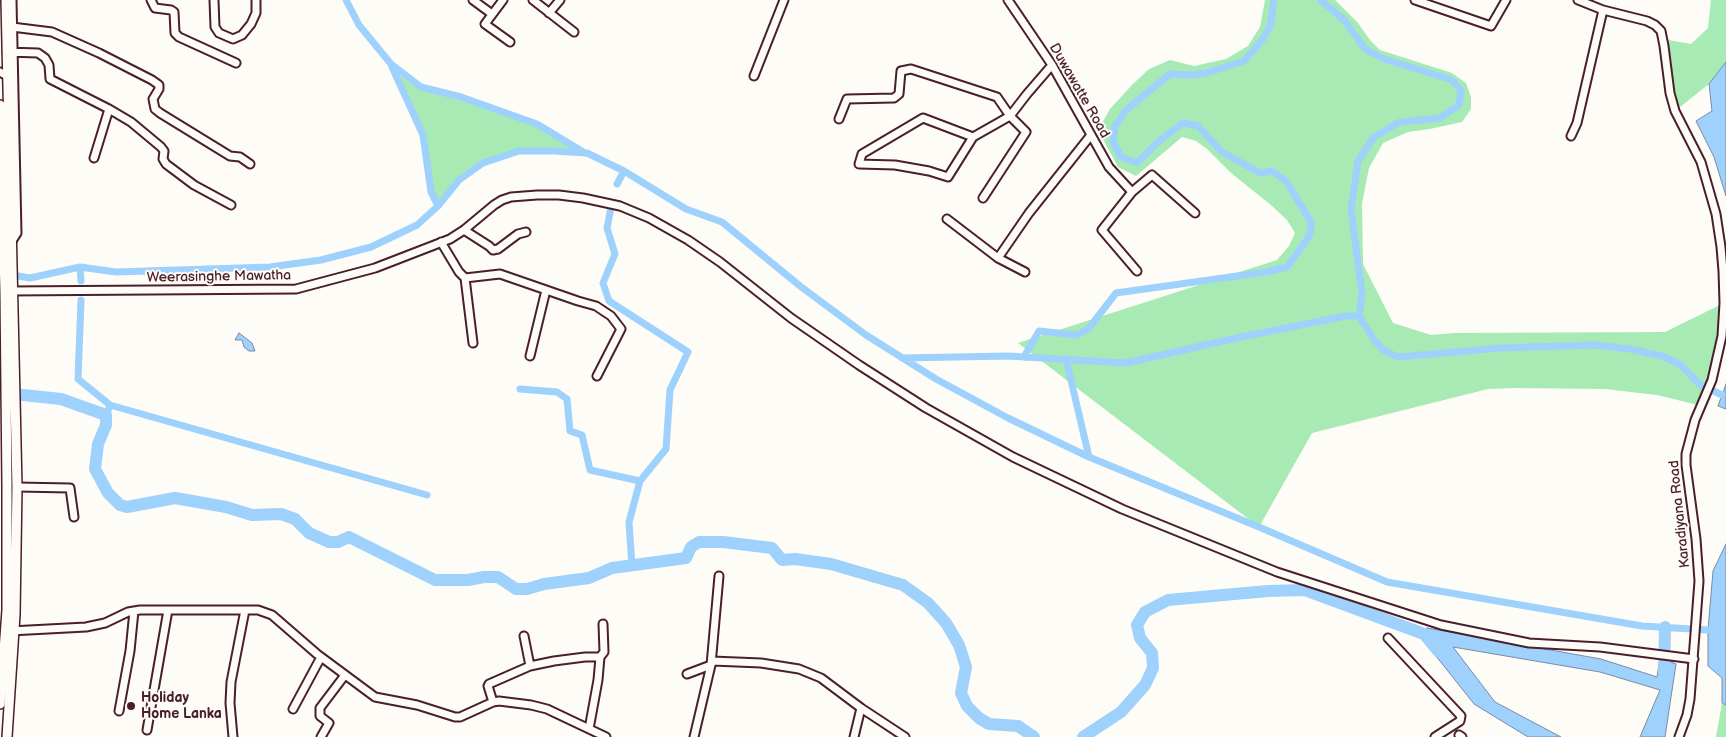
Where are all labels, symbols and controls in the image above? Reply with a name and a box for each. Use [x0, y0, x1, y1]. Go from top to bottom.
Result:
street label: Duwawatte Road [1045, 41, 1113, 141]
street label: Weerasinghe Mawatha [147, 267, 291, 287]
street label: Karadiyana Road [1666, 459, 1694, 569]
place label: Holiday Home Lanka [141, 690, 222, 722]
marker: Holiday Home Lanka [125, 700, 137, 712]

